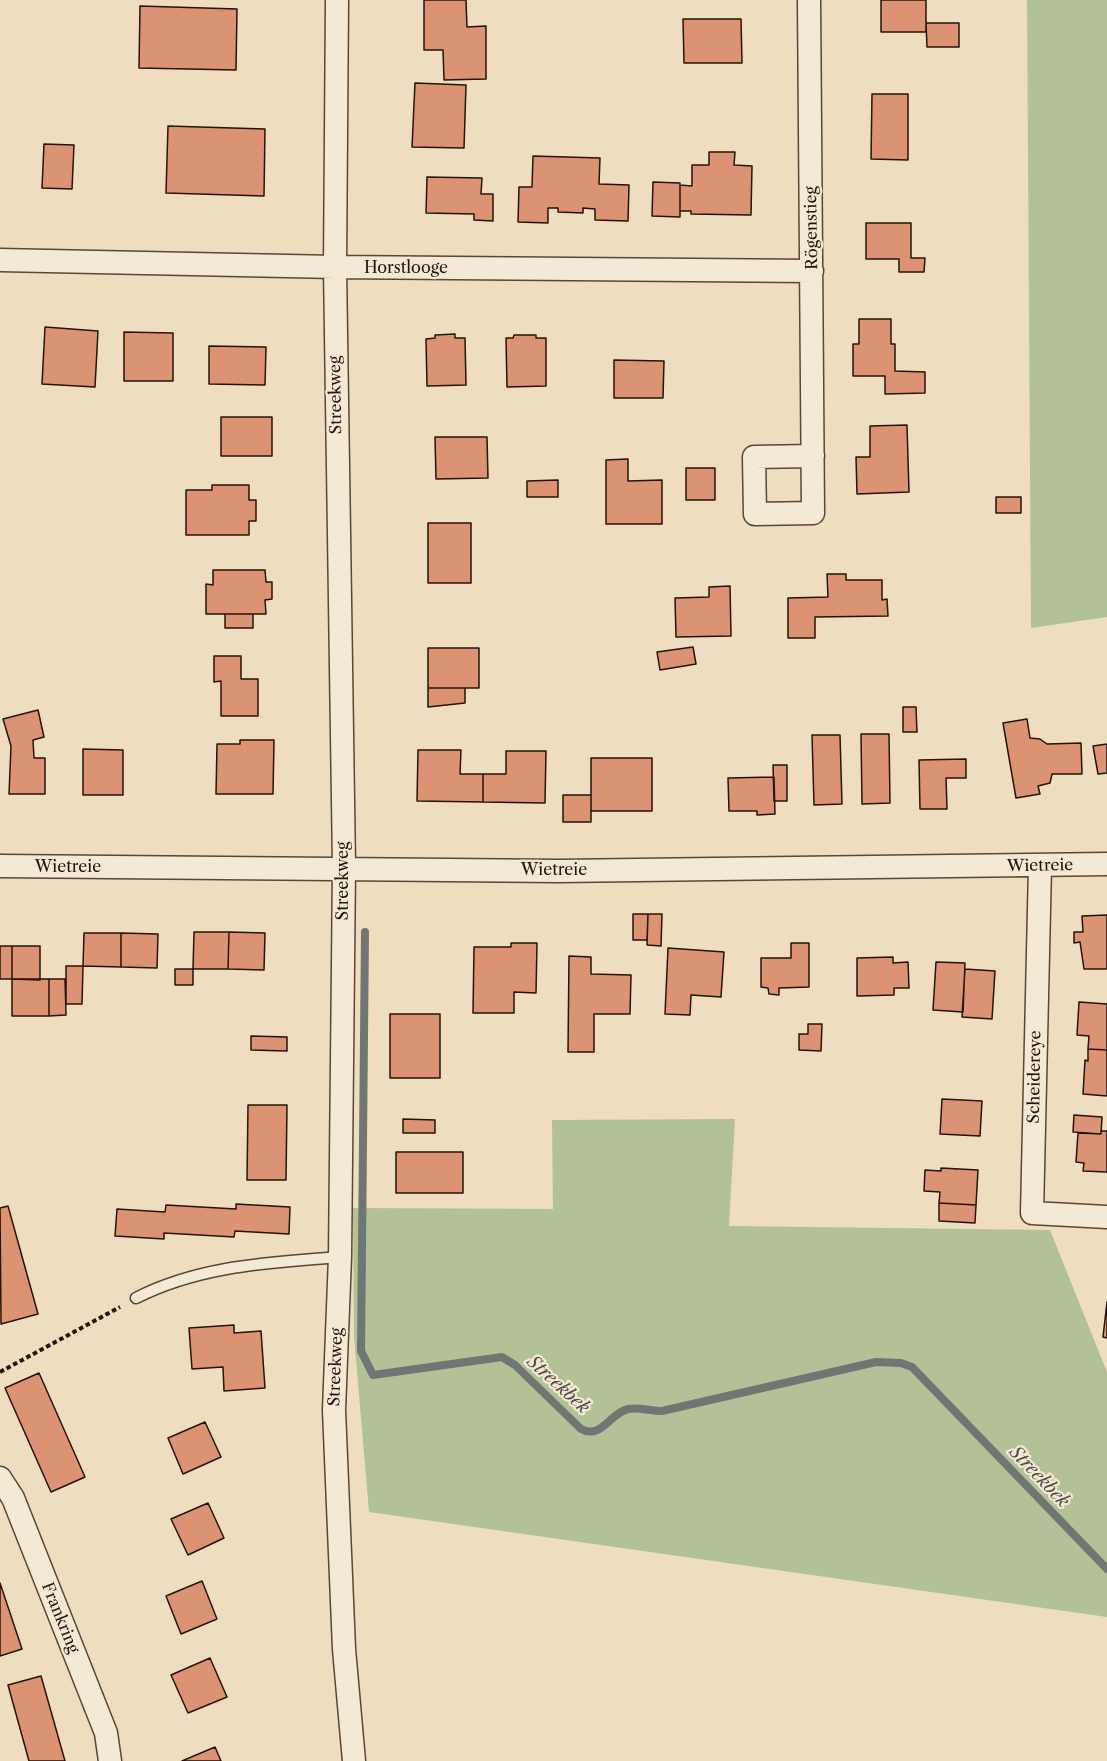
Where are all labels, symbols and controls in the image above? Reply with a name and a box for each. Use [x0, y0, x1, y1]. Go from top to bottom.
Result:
street label: Rögenstieg [802, 186, 822, 270]
street label: Horstlooge [364, 258, 448, 278]
street label: Streekweg [326, 355, 346, 435]
street label: Streekweg [333, 842, 353, 920]
street label: Wietreie [1007, 856, 1073, 876]
street label: Wietreie [35, 857, 101, 877]
street label: Wietreie [521, 860, 587, 880]
street label: Scheidereye [1025, 1030, 1045, 1124]
street label: Streekweg [325, 1327, 347, 1407]
water label: Streekbek [522, 1351, 594, 1419]
water label: Streekbek [1005, 1442, 1073, 1512]
street label: Frankring [37, 1580, 83, 1656]

